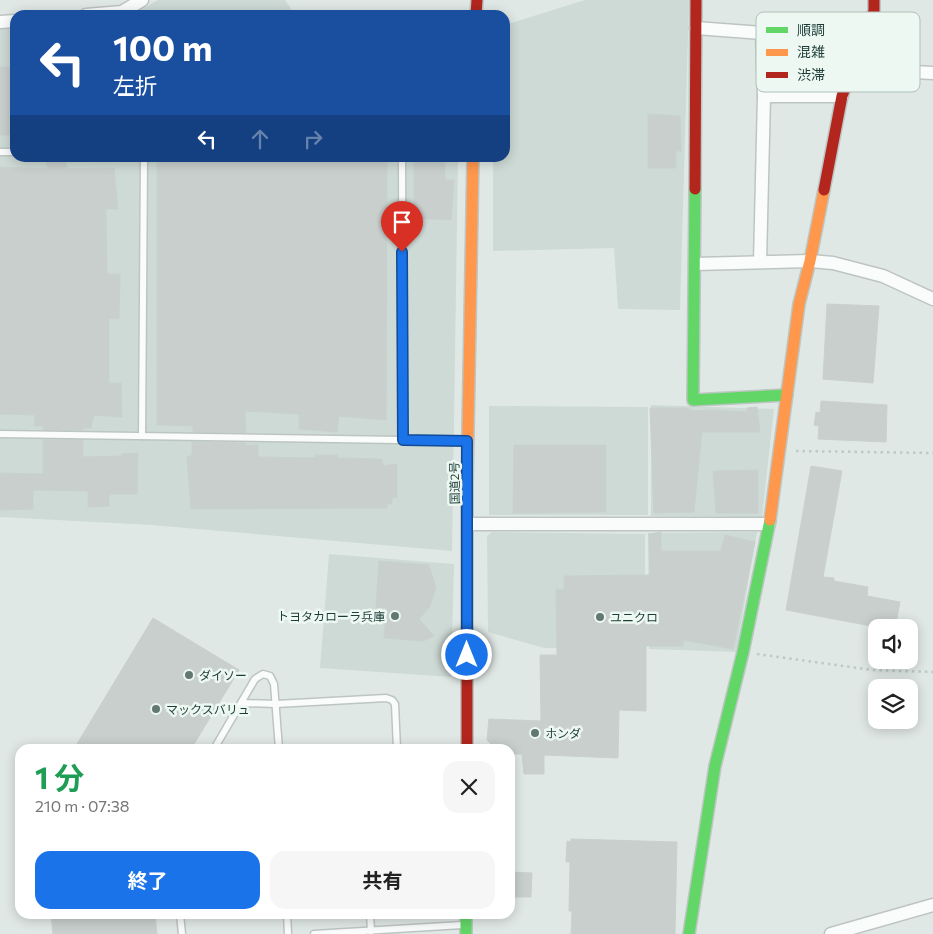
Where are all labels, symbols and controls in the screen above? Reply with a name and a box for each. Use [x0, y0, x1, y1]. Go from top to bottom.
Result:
legend [756, 12, 920, 92]
text: 順調 [797, 21, 825, 38]
text: 100 m [113, 25, 213, 68]
icon: left [30, 30, 95, 95]
text: 混雑 [797, 43, 825, 60]
text: 渋滞 [797, 66, 825, 83]
text: 左折 [113, 72, 157, 99]
icon: left [193, 125, 221, 153]
icon: ahead [246, 125, 274, 153]
icon: right [299, 125, 327, 153]
pin [381, 201, 423, 252]
icon: arrive [388, 208, 416, 236]
street label: 国道2号 [447, 462, 461, 504]
place label: トヨタカローラ兵庫 [277, 609, 385, 623]
marker: トヨタカローラ兵庫 [389, 610, 401, 622]
place label: ユニクロ [610, 610, 658, 624]
marker: ユニクロ [594, 611, 606, 623]
map controls [868, 619, 918, 729]
button: sound [868, 619, 918, 669]
position arrow [440, 628, 492, 680]
place label: ダイソー [199, 668, 247, 682]
marker: ダイソー [183, 669, 195, 681]
button: layers [868, 679, 918, 729]
place label: マックスバリュ [166, 702, 250, 716]
marker: マックスバリュ [150, 703, 162, 715]
place label: ホンダ [545, 726, 581, 740]
marker: ホンダ [529, 727, 541, 739]
text: 1 分 [35, 758, 84, 795]
button: close [443, 761, 495, 813]
text: 210 m · 07:38 [35, 796, 130, 815]
button: 終了 [35, 851, 260, 909]
button: 共有 [270, 851, 495, 909]

